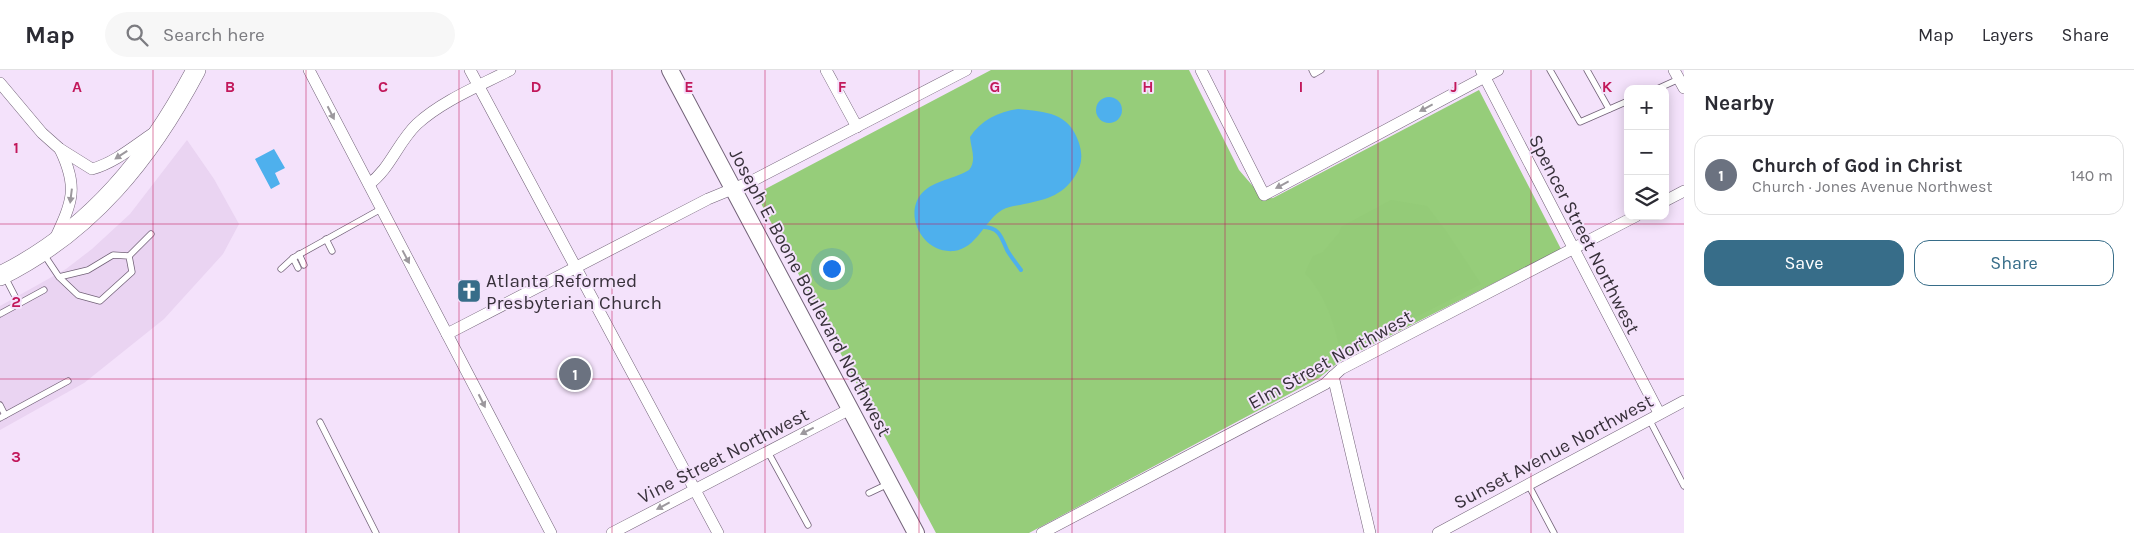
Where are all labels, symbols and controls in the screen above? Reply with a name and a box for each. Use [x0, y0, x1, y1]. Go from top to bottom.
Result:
search box [105, 12, 455, 57]
text: Map [25, 21, 75, 49]
icon: search [123, 21, 151, 49]
text: Search here [163, 24, 265, 46]
text: Map [1918, 24, 1954, 46]
text: Layers [1982, 24, 2034, 46]
text: Share [2062, 24, 2109, 46]
text: A [72, 77, 82, 96]
text: B [225, 77, 235, 96]
text: C [378, 77, 388, 96]
text: D [531, 77, 542, 96]
text: E [684, 77, 694, 96]
text: F [838, 77, 847, 96]
text: G [990, 77, 1000, 96]
text: H [1142, 77, 1154, 96]
text: I [1299, 77, 1303, 96]
text: J [1450, 77, 1458, 96]
text: K [1602, 77, 1613, 96]
map controls [1624, 85, 1669, 220]
button: + [1624, 85, 1669, 130]
text: Nearby [1704, 91, 1774, 115]
one-way arrow [1419, 104, 1433, 113]
one-way arrow [327, 106, 335, 120]
button: − [1624, 130, 1669, 175]
street label: Spencer Street Northwest [1524, 131, 1644, 338]
text: 1 [13, 138, 19, 157]
street label: Joseph E. Boone Boulevard Northwest [725, 145, 896, 440]
one-way arrow [114, 150, 128, 159]
text: Church of God in Christ [1752, 155, 1963, 177]
text: 1 [1718, 166, 1724, 185]
text: 140 m [2071, 166, 2113, 185]
button: layers [1624, 175, 1669, 220]
text: Church · Jones Avenue Northwest [1752, 177, 1992, 196]
one-way arrow [1275, 181, 1290, 189]
one-way arrow [66, 188, 74, 204]
button: Save [1704, 240, 1904, 286]
button: Share [1914, 240, 2114, 286]
one-way arrow [402, 251, 411, 264]
your location [819, 256, 845, 282]
place label: Atlanta Reformed Presbyterian Church [486, 270, 662, 314]
church icon: Atlanta Reformed Presbyterian Church [456, 278, 482, 304]
text: 2 [11, 292, 21, 311]
street label: Elm Street Northwest [1244, 306, 1416, 414]
pin: 1 [559, 355, 591, 393]
street label: Sunset Avenue Northwest [1450, 390, 1657, 514]
one-way arrow [478, 394, 486, 408]
street label: Vine Street Northwest [635, 403, 812, 508]
one-way arrow [800, 427, 814, 435]
text: 3 [11, 447, 21, 466]
one-way arrow [655, 502, 670, 510]

